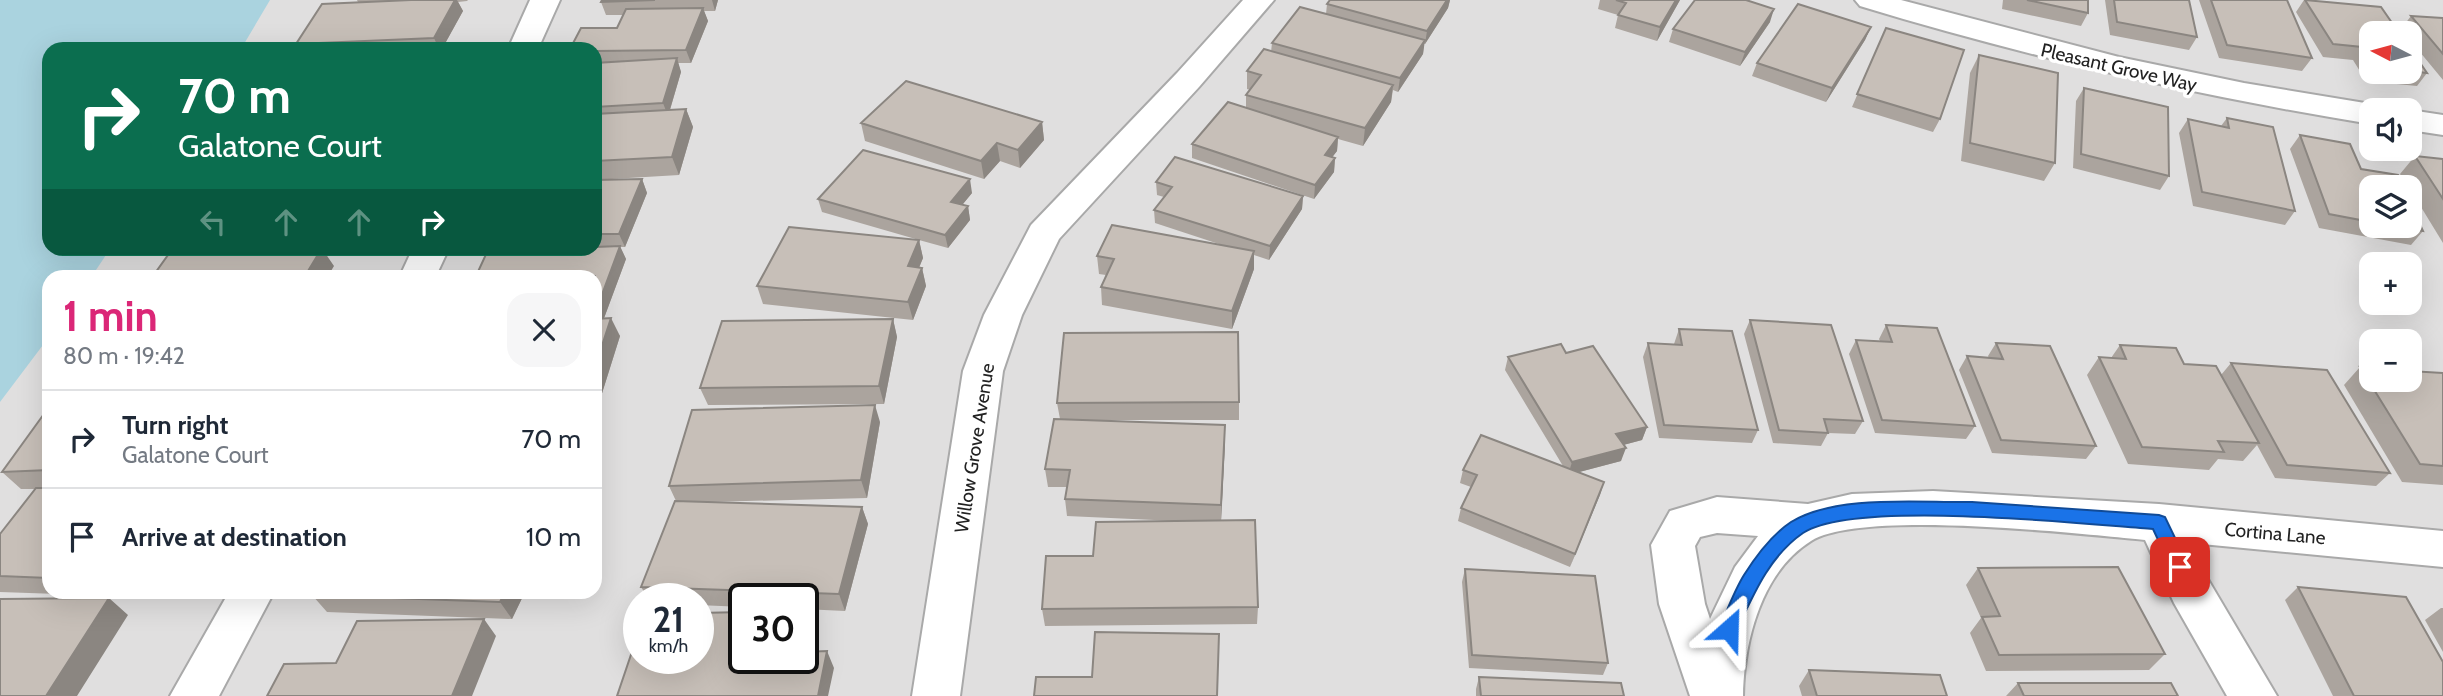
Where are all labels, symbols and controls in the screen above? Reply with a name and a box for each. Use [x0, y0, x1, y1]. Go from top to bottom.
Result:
north arrow [2359, 21, 2422, 84]
map controls [2359, 21, 2422, 392]
street label: Pleasant Grove Way [2039, 38, 2200, 97]
text: 70 m [178, 66, 291, 125]
icon: right [63, 70, 154, 161]
button: sound [2359, 98, 2422, 161]
text: Galatone Court [178, 126, 382, 165]
button: layers [2359, 175, 2422, 238]
icon: left [194, 203, 232, 241]
icon: ahead [267, 203, 305, 241]
icon: ahead [340, 203, 378, 241]
icon: right [413, 203, 451, 241]
button: + [2359, 252, 2422, 315]
text: 1 min [63, 290, 158, 342]
button: close [507, 293, 581, 367]
button: − [2359, 329, 2422, 392]
text: 80 m · 19:42 [63, 342, 185, 370]
street label: Willow Grove Avenue [950, 361, 999, 534]
text: Turn right [122, 409, 228, 441]
icon: right [63, 420, 101, 458]
text: 70 m [521, 423, 581, 455]
text: Galatone Court [122, 441, 268, 469]
icon: arrive [63, 518, 101, 556]
street label: Cortina Lane [2223, 518, 2327, 549]
text: Arrive at destination [122, 521, 347, 553]
text: 10 m [526, 521, 581, 553]
pin [2150, 537, 2210, 597]
icon: arrive [2161, 548, 2199, 586]
speed limit sign: 30 [728, 583, 819, 674]
position arrow [1692, 592, 1766, 666]
text: 21 [653, 598, 684, 641]
text: km/h [649, 635, 688, 657]

